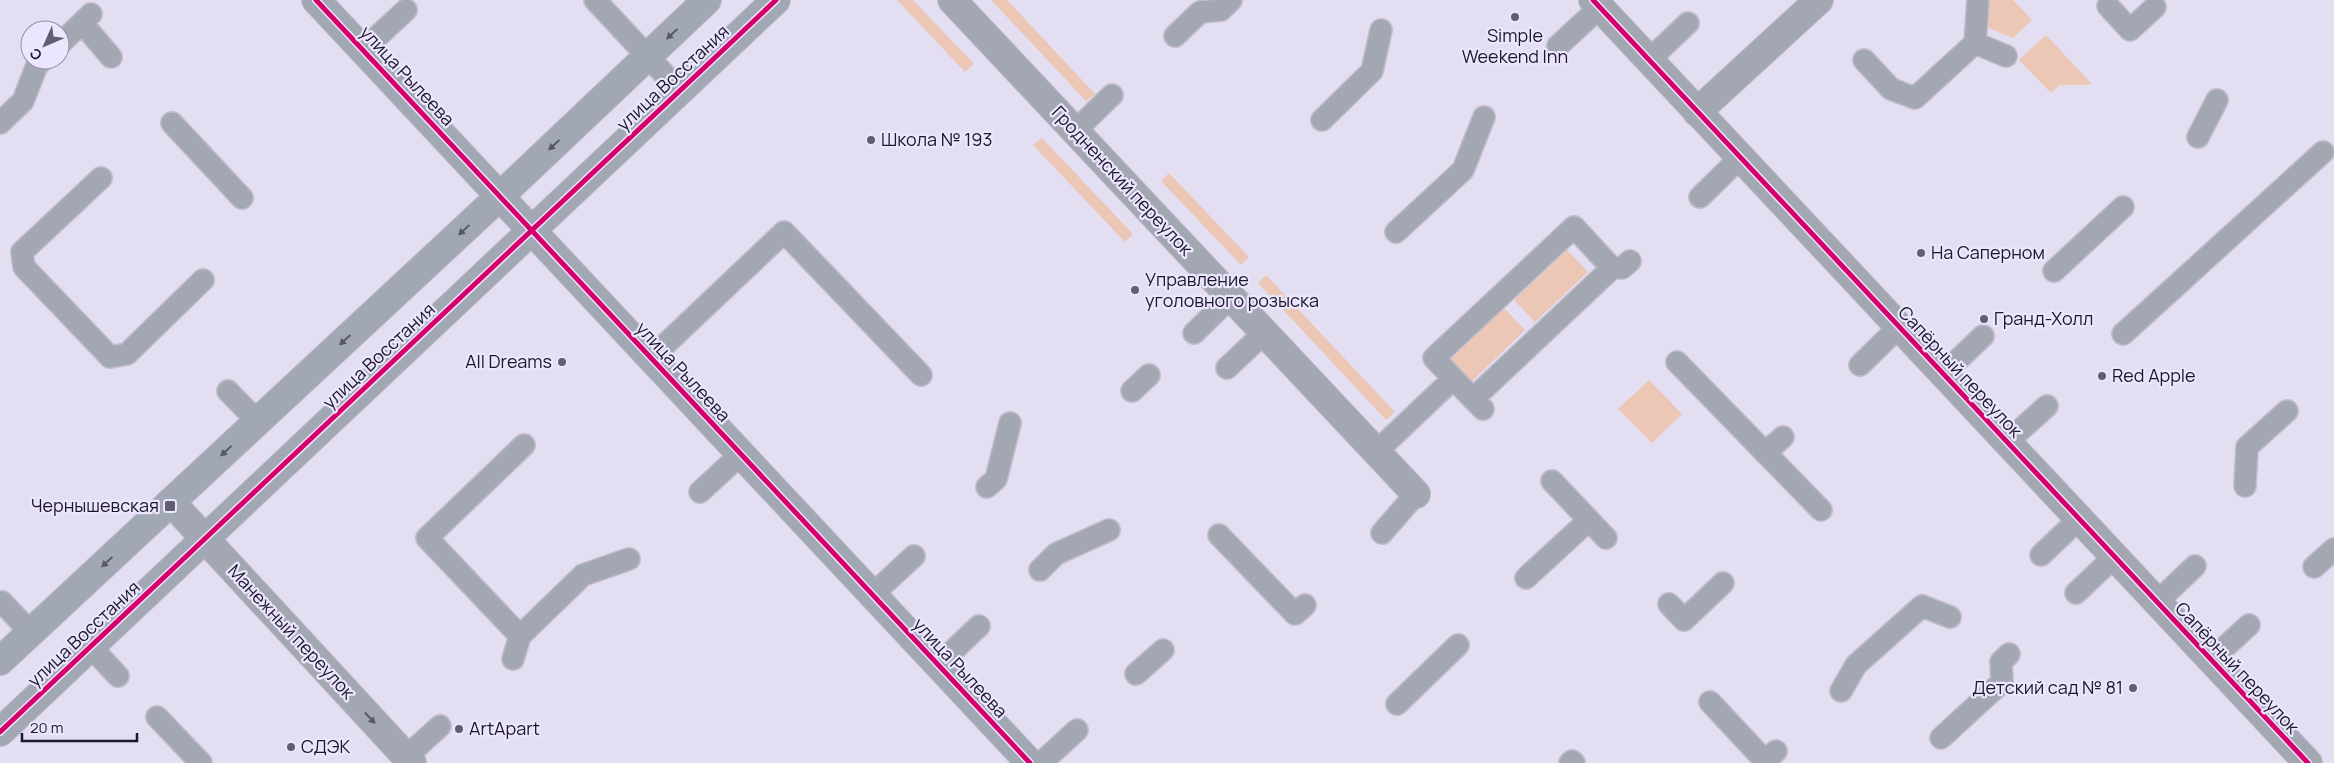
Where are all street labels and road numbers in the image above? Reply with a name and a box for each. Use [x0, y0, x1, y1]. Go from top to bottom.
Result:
street label: улица Восстания [611, 19, 734, 136]
street label: улица Рылеева [355, 20, 460, 130]
street label: Гродненский переулок [1047, 100, 1199, 261]
street label: улица Восстания [317, 297, 440, 414]
street label: Сапёрный переулок [1893, 300, 2029, 443]
street label: улица Рылеева [631, 316, 736, 426]
street label: Манежный переулок [223, 559, 361, 705]
street label: улица Восстания [22, 575, 145, 692]
street label: Сапёрный переулок [2170, 596, 2306, 739]
street label: улица Рылеева [908, 612, 1013, 722]

